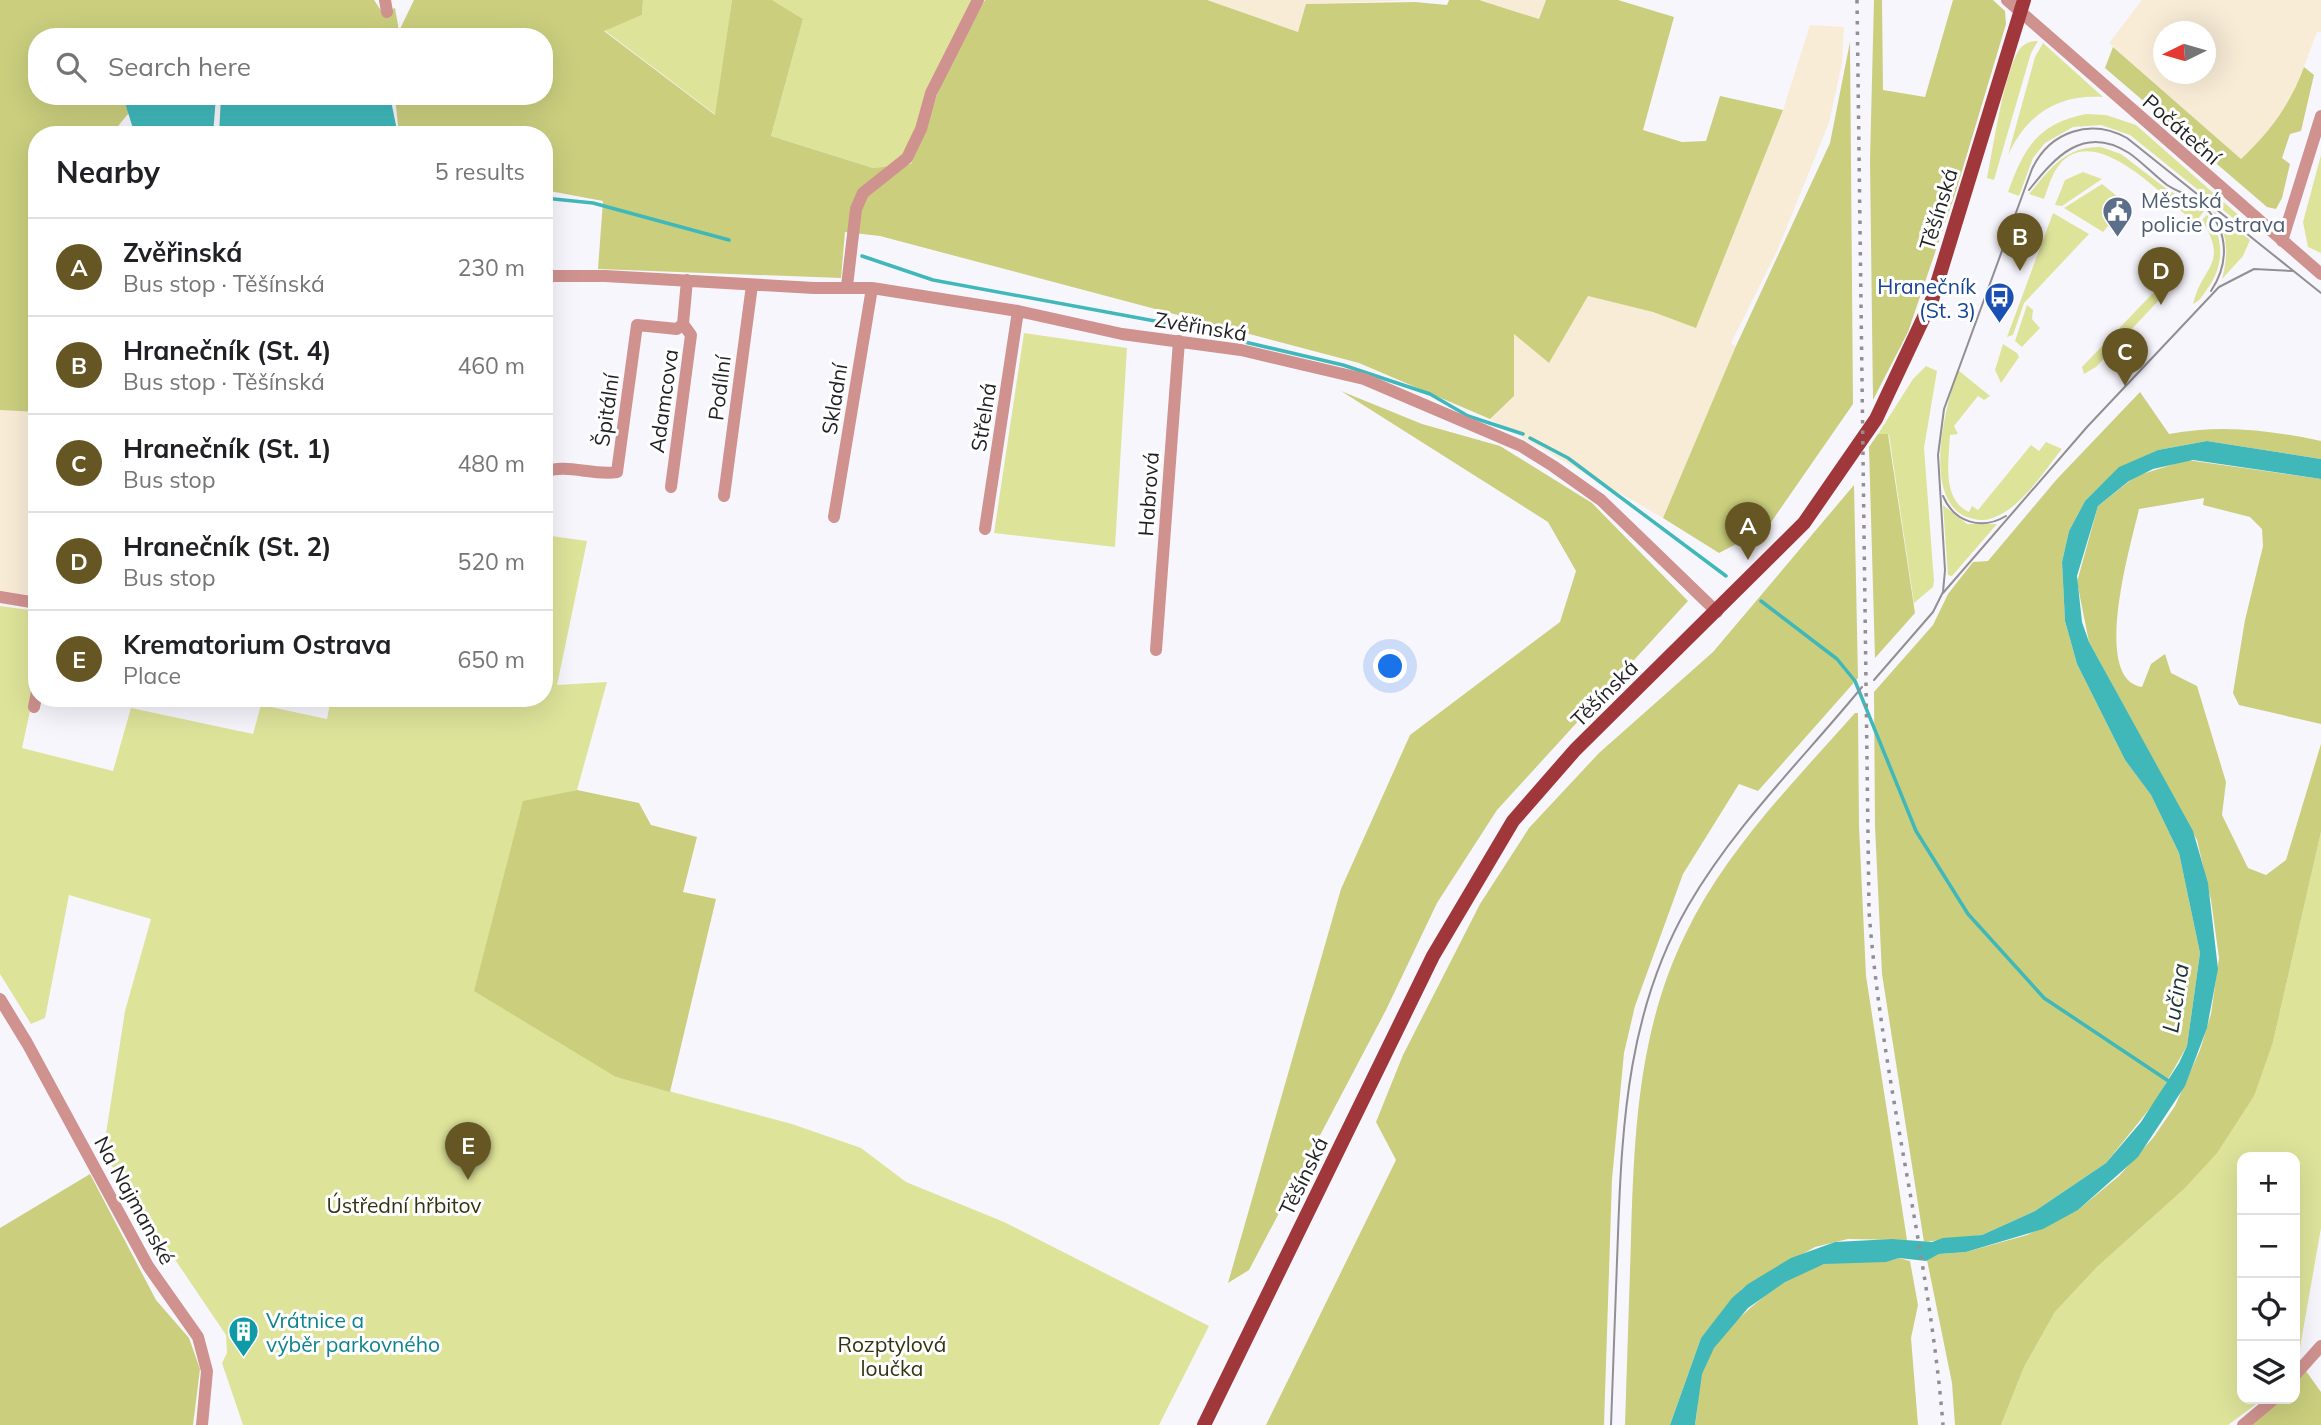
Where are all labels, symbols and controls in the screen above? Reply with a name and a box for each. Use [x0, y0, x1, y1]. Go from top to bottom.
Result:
north arrow [2153, 21, 2216, 84]
search box [28, 28, 553, 105]
icon: search [52, 48, 90, 86]
text: Search here [108, 50, 251, 83]
street label: Počáteční [2138, 88, 2227, 170]
text: Nearby [56, 153, 160, 191]
text: 5 results [435, 157, 525, 186]
street label: Těšínská [1913, 165, 1963, 253]
place label: Městská policie Ostrava [2141, 187, 2285, 237]
public building icon: Městská policie Ostrava [2101, 195, 2135, 239]
pin: B [1997, 213, 2043, 271]
text: Zvěřinská [123, 236, 242, 269]
pin: D [2138, 247, 2184, 305]
text: A [70, 253, 88, 282]
text: 230 m [457, 253, 525, 282]
text: Bus stop · Těšínská [123, 269, 325, 298]
place label: Hranečník (St. 3) [1877, 273, 1976, 323]
bus stop icon: Hranečník (St. 3) [1982, 281, 2016, 325]
street label: Zvěřinská [1153, 306, 1249, 346]
pin: C [2102, 328, 2148, 386]
text: Hranečník (St. 4) [123, 334, 331, 367]
street label: Adamcova [643, 347, 683, 455]
text: B [71, 351, 87, 380]
text: 460 m [457, 351, 525, 380]
street label: Podílní [702, 353, 736, 422]
street label: Skladní [816, 361, 853, 436]
text: Bus stop · Těšínská [123, 367, 325, 396]
street label: Špitální [588, 371, 624, 448]
street label: Střelná [965, 381, 1001, 453]
text: Hranečník (St. 1) [123, 432, 331, 465]
text: C [71, 449, 87, 478]
text: 480 m [457, 449, 525, 478]
street label: Habrová [1132, 451, 1164, 537]
text: Bus stop [123, 465, 215, 494]
pin: A [1725, 502, 1771, 560]
text: Hranečník (St. 2) [123, 530, 331, 563]
text: D [70, 547, 88, 576]
text: 520 m [457, 547, 525, 576]
text: Bus stop [123, 563, 215, 592]
text: Krematorium Ostrava [123, 628, 391, 661]
text: E [72, 645, 86, 674]
text: 650 m [457, 645, 525, 674]
your location [1373, 649, 1407, 683]
street label: Těšínská [1565, 654, 1643, 732]
text: Place [123, 661, 181, 690]
water label: Lučina [2155, 961, 2195, 1035]
pin: E [445, 1122, 491, 1180]
street label: Na Najmanské [89, 1131, 181, 1269]
street label: Těšínská [1273, 1133, 1333, 1219]
map controls [2237, 1152, 2300, 1404]
button: + [2237, 1152, 2300, 1215]
park label: Ústřední hřbitov [326, 1192, 482, 1218]
button: − [2237, 1215, 2300, 1278]
button: locate [2237, 1278, 2300, 1341]
place label: Vrátnice a výběr parkovného [266, 1307, 440, 1357]
building icon: Vrátnice a výběr parkovného [226, 1315, 260, 1359]
park label: Rozptylová loučka [838, 1331, 946, 1381]
button: layers [2237, 1341, 2300, 1404]

